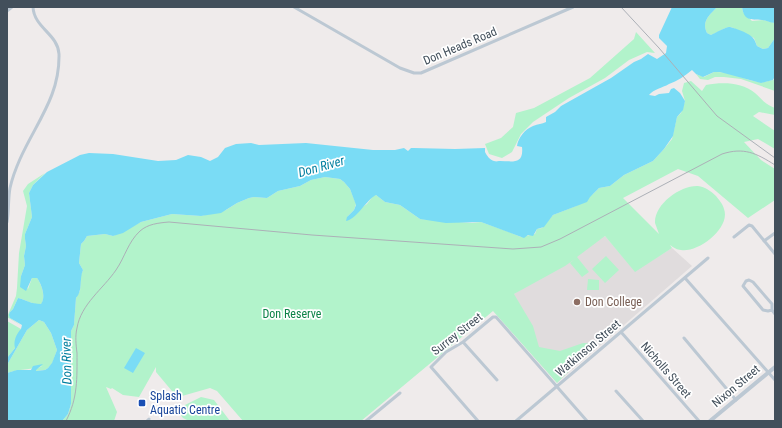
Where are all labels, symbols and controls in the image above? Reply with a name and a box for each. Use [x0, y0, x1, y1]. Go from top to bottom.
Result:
street label: Don Heads Road [421, 24, 499, 68]
water label: Don River [296, 152, 347, 180]
place label: Don College [585, 295, 642, 309]
marker: Don College [572, 297, 582, 307]
park label: Don Reserve [263, 307, 322, 321]
street label: Surrey Street [429, 310, 486, 358]
street label: Watkinson Street [553, 317, 624, 379]
water label: Don River [59, 336, 74, 385]
street label: Nicholls Street [638, 339, 694, 401]
street label: Nixon Street [709, 362, 763, 410]
place label: Splash Aquatic Centre [150, 389, 220, 417]
marker: Splash Aquatic Centre [137, 398, 147, 408]

